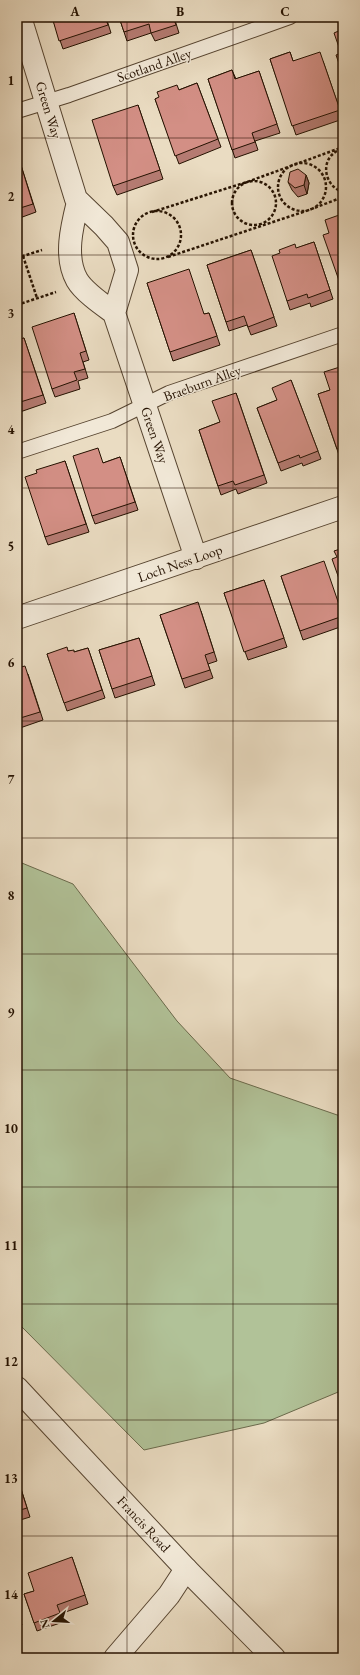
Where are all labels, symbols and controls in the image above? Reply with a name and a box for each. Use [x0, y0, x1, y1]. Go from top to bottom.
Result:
text: A [69, 3, 80, 20]
text: B [176, 3, 184, 20]
text: C [280, 3, 290, 20]
street label: Scotland Alley [114, 44, 194, 86]
text: 1 [8, 72, 15, 89]
street label: Green Way [32, 79, 66, 142]
text: 2 [8, 188, 15, 205]
text: 3 [8, 305, 15, 322]
street label: Braeburn Alley [161, 360, 244, 405]
street label: Green Way [137, 404, 173, 467]
text: 4 [8, 421, 15, 438]
text: 5 [8, 538, 14, 555]
street label: Loch Ness Loop [135, 540, 225, 586]
text: 6 [8, 654, 15, 671]
text: 7 [8, 771, 15, 788]
text: 8 [8, 887, 15, 904]
text: 9 [8, 1004, 15, 1021]
text: 10 [4, 1120, 18, 1137]
text: 11 [4, 1237, 18, 1254]
text: 12 [4, 1353, 18, 1370]
text: 13 [4, 1470, 18, 1487]
street label: Francis Road [113, 1492, 175, 1557]
text: 14 [4, 1586, 18, 1603]
north arrow [34, 1601, 74, 1641]
text: N [36, 1618, 53, 1630]

